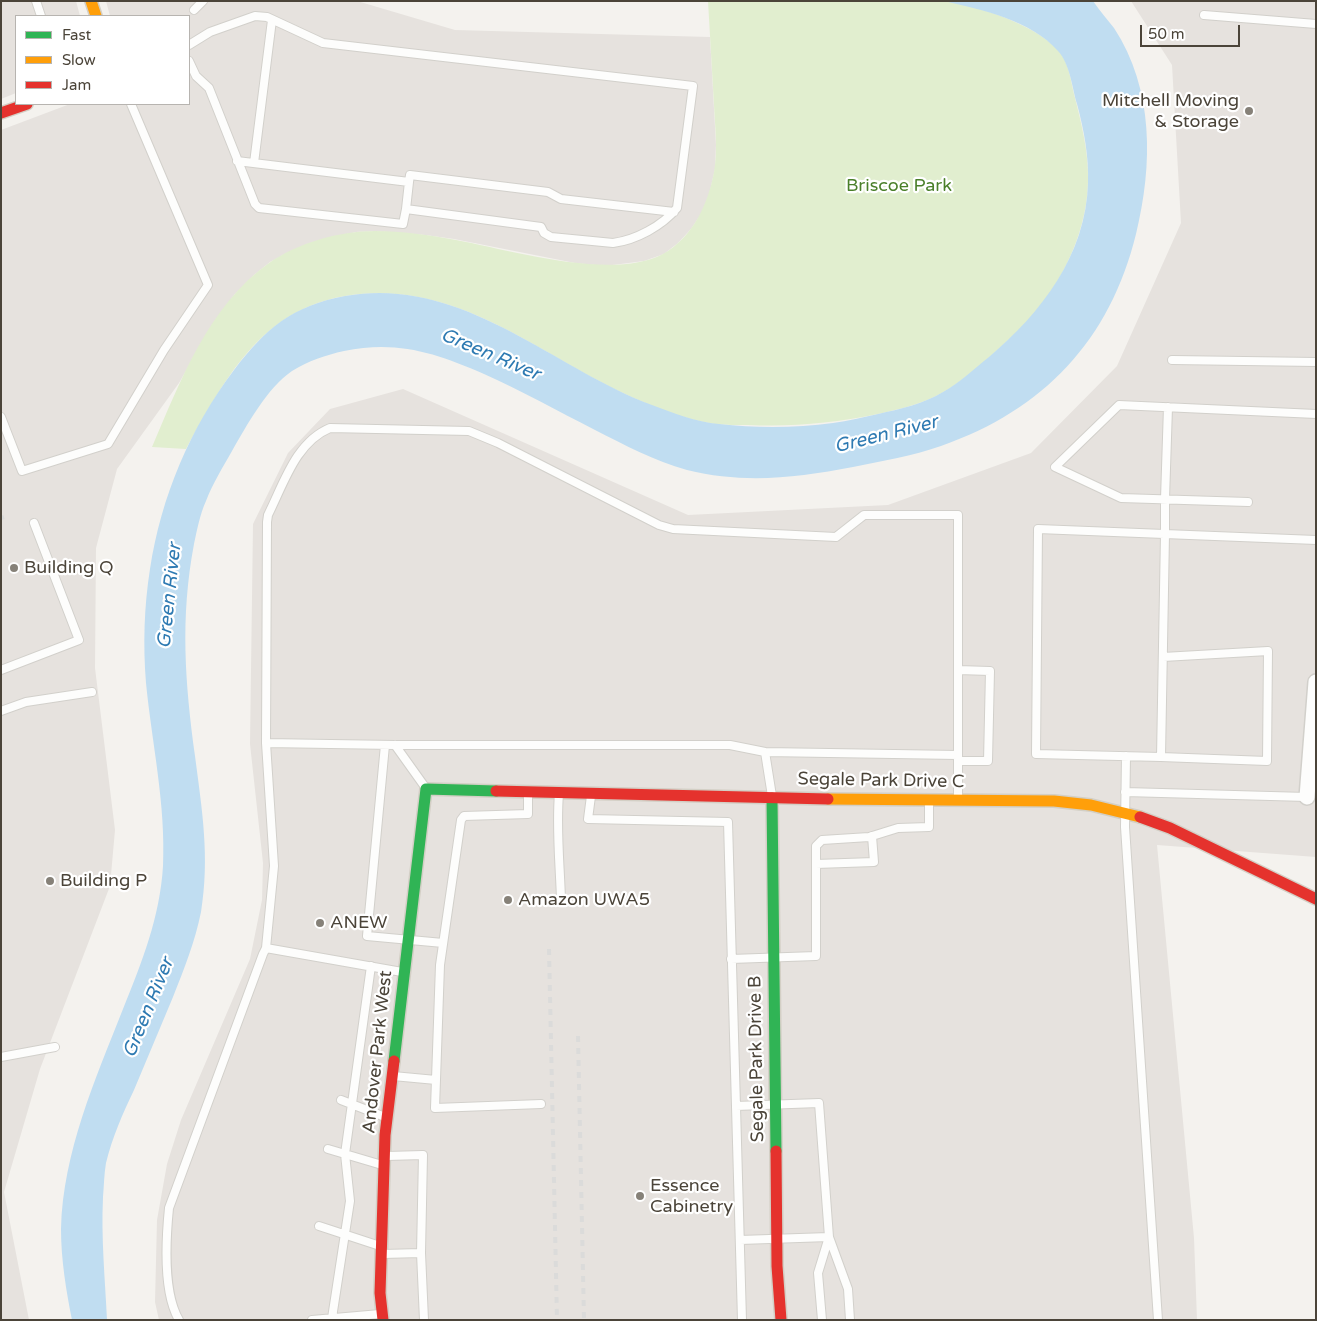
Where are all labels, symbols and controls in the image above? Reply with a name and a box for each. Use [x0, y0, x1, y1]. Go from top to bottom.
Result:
legend [15, 15, 190, 105]
scale bar [1142, 15, 1242, 47]
text: 50 m [1148, 25, 1185, 43]
text: Fast [62, 26, 91, 44]
text: Slow [62, 51, 96, 69]
text: Jam [62, 76, 91, 94]
place label: Mitchell Moving & Storage [1102, 90, 1239, 132]
marker: Mitchell Moving & Storage [1243, 105, 1255, 117]
park label: Briscoe Park [846, 175, 952, 197]
water label: Green River [437, 324, 543, 386]
water label: Green River [832, 411, 940, 459]
water label: Green River [153, 542, 187, 650]
place label: Building Q [24, 557, 114, 579]
marker: Building Q [8, 562, 20, 574]
street label: Segale Park Drive C [797, 769, 965, 793]
place label: Building P [60, 870, 147, 892]
marker: Building P [44, 875, 56, 887]
place label: Amazon UWA5 [518, 889, 650, 911]
marker: Amazon UWA5 [502, 894, 514, 906]
place label: ANEW [330, 912, 388, 934]
marker: ANEW [314, 917, 326, 929]
water label: Green River [119, 955, 179, 1061]
street label: Andover Park West [359, 969, 397, 1135]
street label: Segale Park Drive B [745, 975, 769, 1143]
place label: Essence Cabinetry [650, 1175, 733, 1218]
marker: Essence Cabinetry [634, 1190, 646, 1202]

